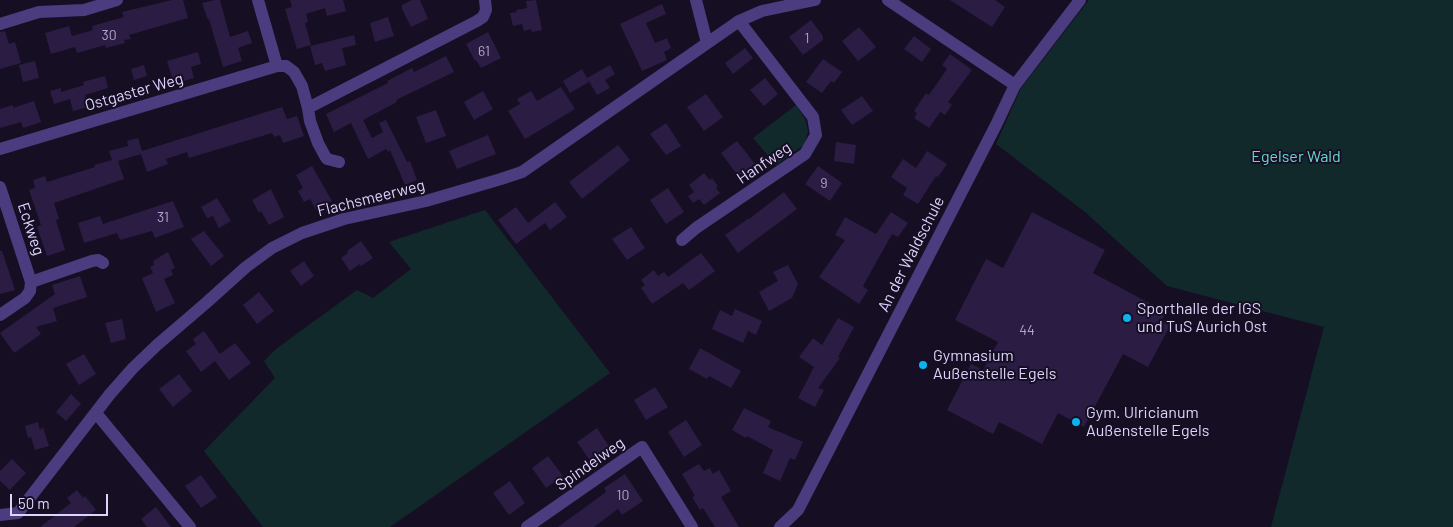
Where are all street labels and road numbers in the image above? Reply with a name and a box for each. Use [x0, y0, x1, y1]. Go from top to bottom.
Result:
street label: Ostgaster Weg [83, 69, 185, 115]
street label: Hanfweg [733, 138, 795, 188]
street label: Flachsmeerweg [315, 175, 427, 221]
street label: An der Waldschule [874, 193, 948, 315]
street label: Eckweg [13, 200, 49, 258]
street label: Spindelweg [552, 433, 628, 495]

